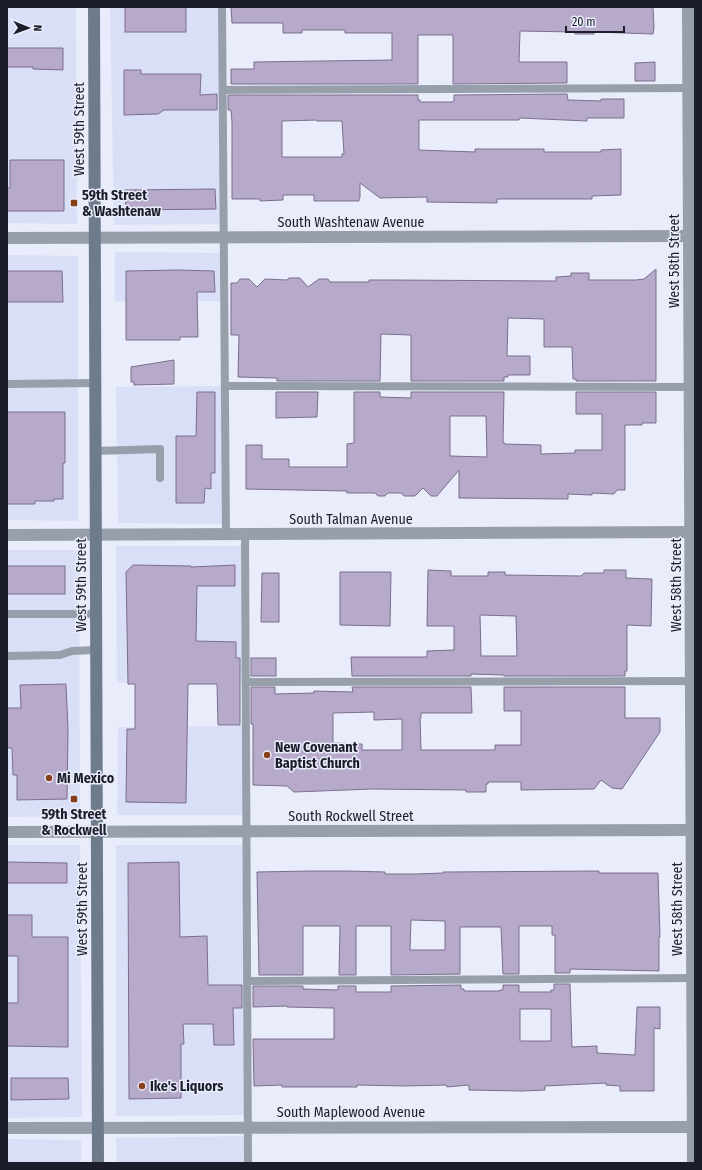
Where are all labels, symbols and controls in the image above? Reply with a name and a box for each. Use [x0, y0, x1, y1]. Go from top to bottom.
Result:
north arrow [8, 8, 48, 48]
scale bar [566, 8, 624, 34]
text: 20 m [572, 15, 596, 29]
text: N [31, 25, 44, 32]
street label: West 59th Street [71, 82, 88, 176]
place label: 59th Street & Washtenaw [82, 187, 161, 220]
marker: 59th Street & Washtenaw [69, 198, 79, 208]
street label: West 58th Street [666, 213, 683, 308]
street label: South Washtenaw Avenue [277, 214, 425, 231]
street label: South Talman Avenue [289, 511, 413, 528]
street label: West 58th Street [668, 537, 685, 632]
street label: West 59th Street [73, 538, 90, 632]
place label: New Covenant Baptist Church [275, 739, 360, 772]
marker: New Covenant Baptist Church [262, 750, 272, 760]
place label: Mi Mexico [57, 770, 115, 787]
marker: Mi Mexico [44, 773, 54, 783]
marker: 59th Street & Rockwell [69, 794, 79, 804]
place label: 59th Street & Rockwell [41, 806, 108, 839]
street label: South Rockwell Street [288, 808, 414, 825]
street label: West 58th Street [669, 861, 686, 956]
street label: West 59th Street [74, 862, 91, 956]
place label: Ike's Liquors [150, 1078, 223, 1095]
marker: Ike's Liquors [137, 1081, 147, 1091]
street label: South Maplewood Avenue [277, 1104, 425, 1121]

